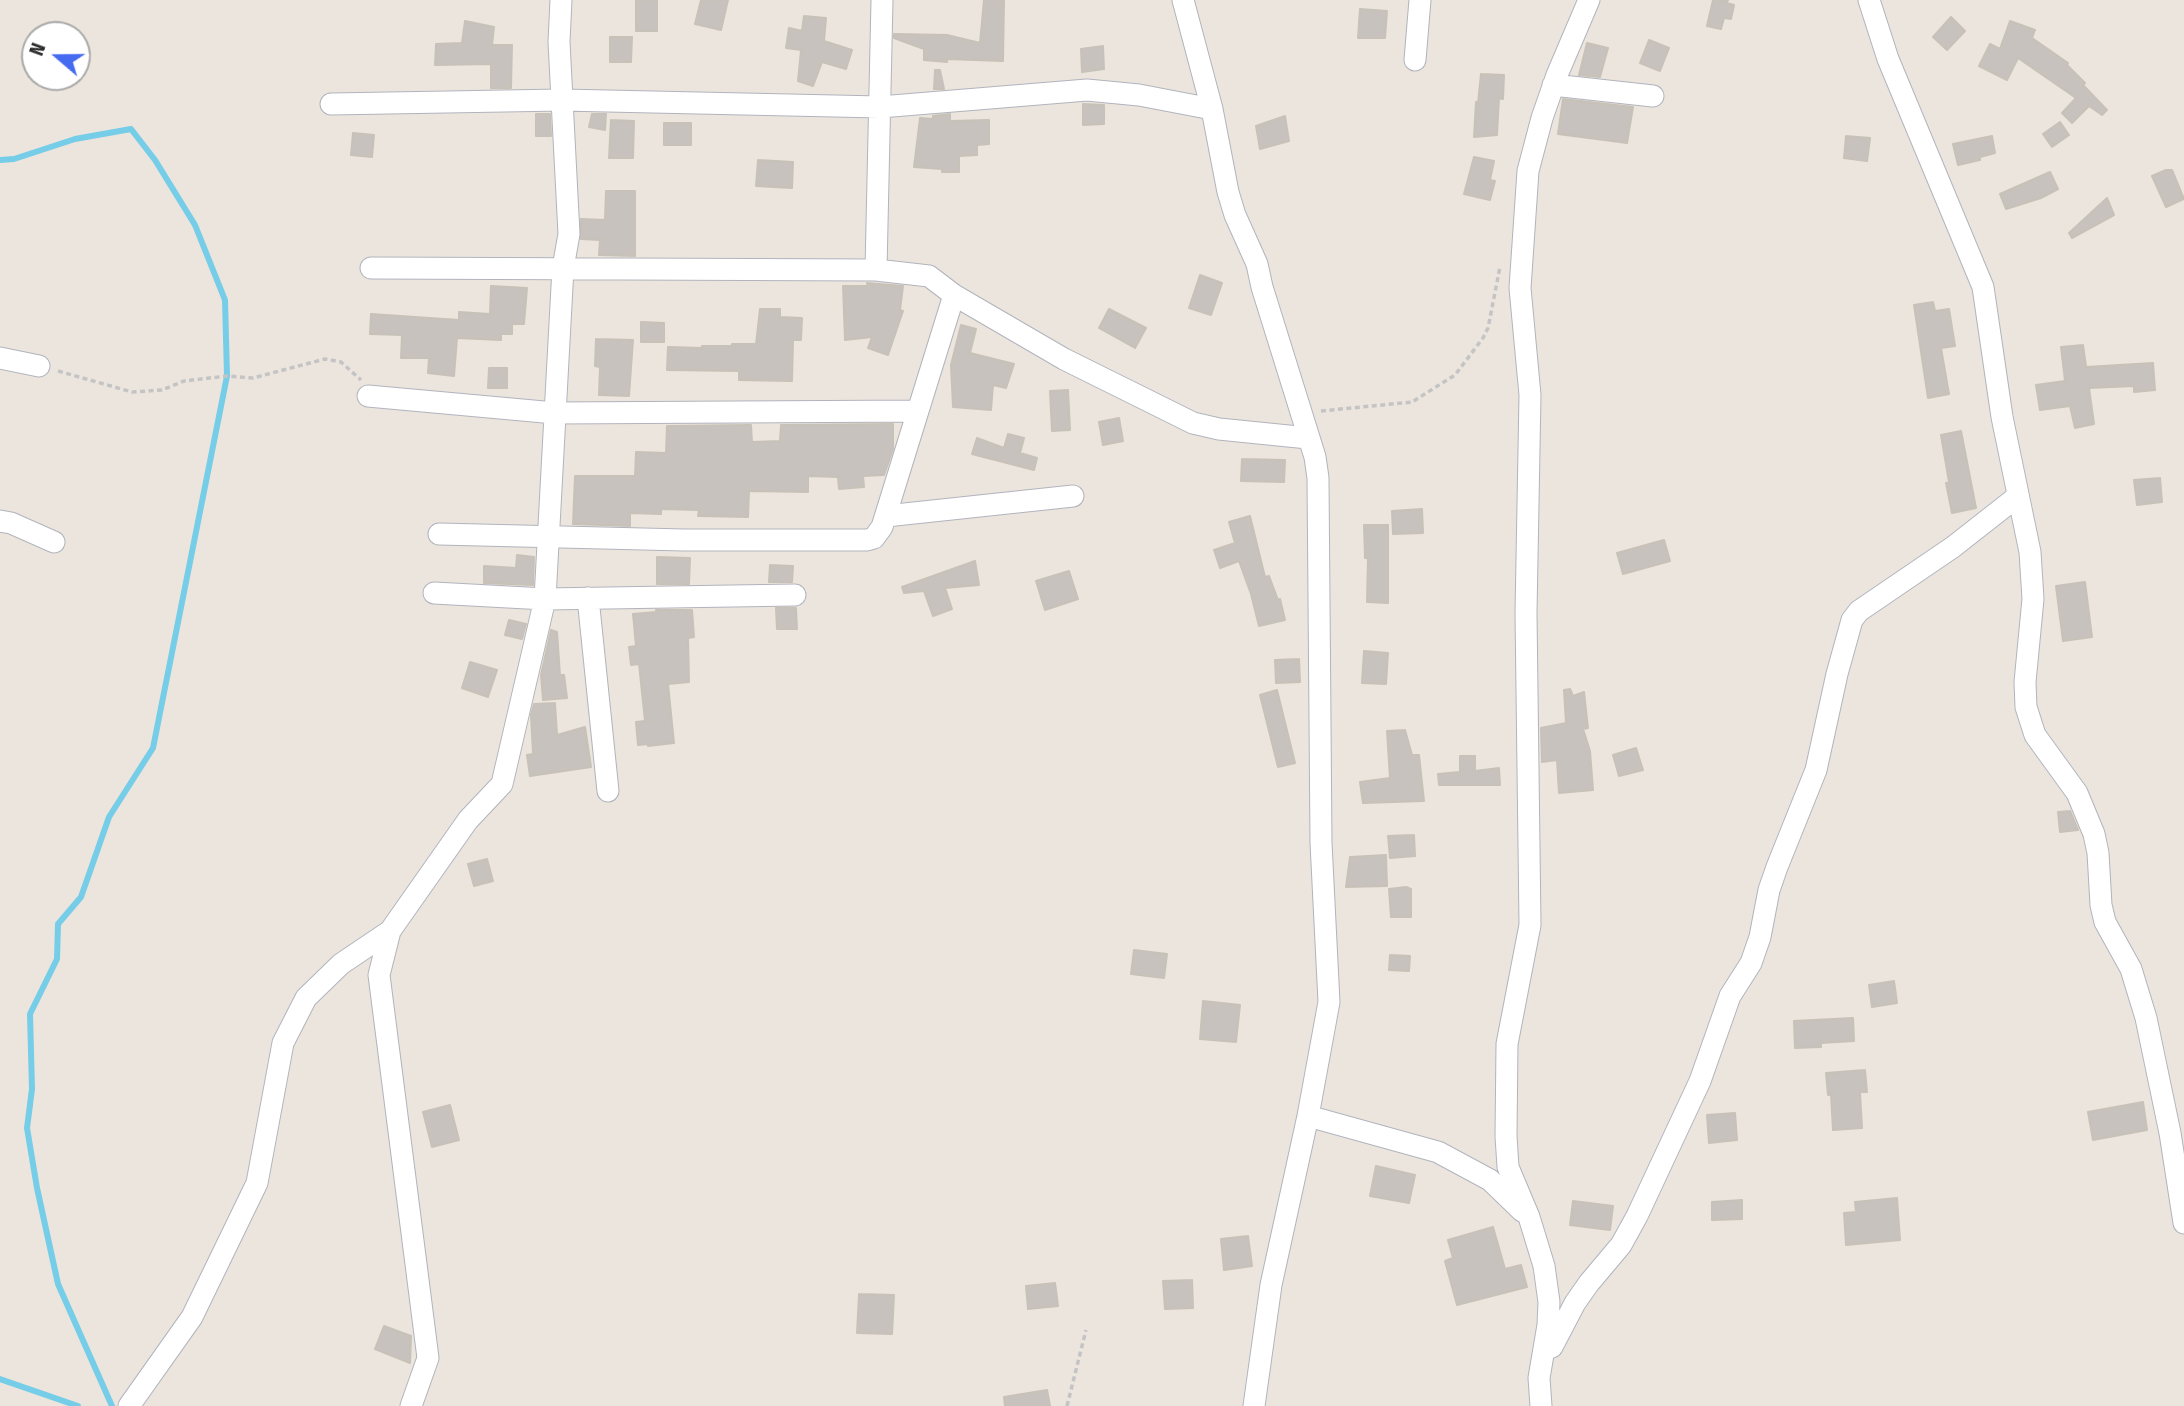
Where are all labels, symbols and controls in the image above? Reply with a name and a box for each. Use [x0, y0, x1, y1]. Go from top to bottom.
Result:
north arrow [21, 21, 91, 91]
text: N [25, 40, 50, 59]

